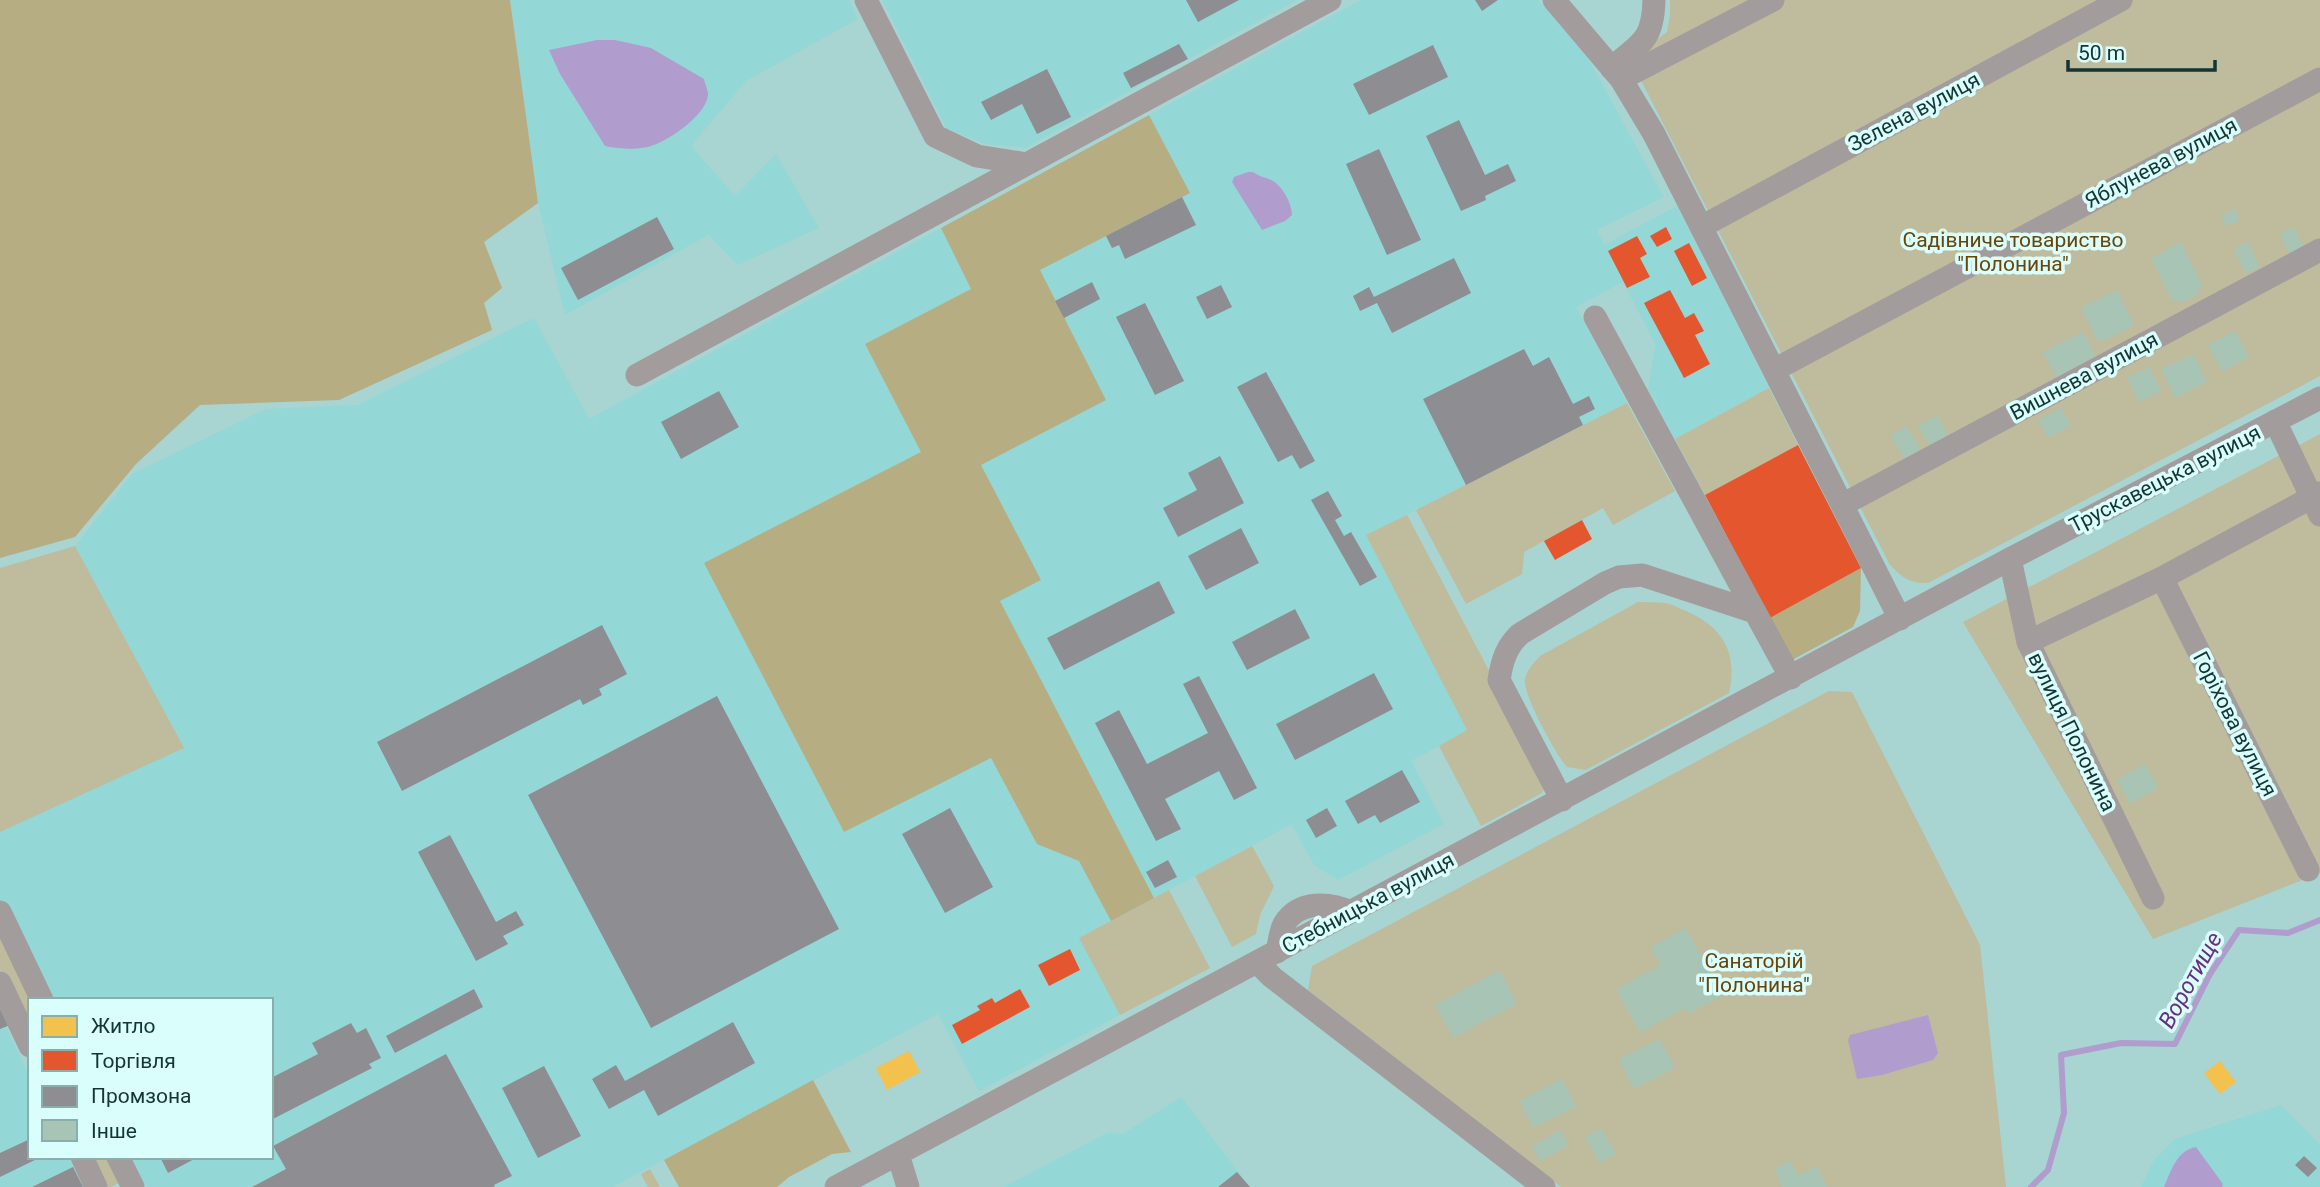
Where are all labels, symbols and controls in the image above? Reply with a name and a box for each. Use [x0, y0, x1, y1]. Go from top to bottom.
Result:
scale bar [2068, 28, 2215, 72]
text: 50 m [2078, 41, 2125, 65]
street label: Зелена вулиця [1844, 67, 1984, 157]
street label: Яблунева вулиця [2081, 113, 2241, 213]
park label: Садівниче товариство "Полонина" [1903, 228, 2123, 276]
street label: Вишнева вулиця [2006, 327, 2162, 425]
street label: Трускавецька вулиця [2065, 420, 2265, 538]
street label: Горіхова вулиця [2188, 648, 2282, 800]
street label: вулиця Полонина [2023, 649, 2121, 815]
street label: Стебницька вулиця [1278, 847, 1458, 959]
water label: Воротище [2153, 927, 2228, 1033]
park label: Санаторій "Полонина" [1698, 949, 1810, 997]
legend [28, 998, 273, 1159]
text: Житло [91, 1014, 156, 1038]
text: Торгівля [91, 1049, 176, 1073]
text: Промзона [91, 1084, 192, 1108]
text: Інше [91, 1119, 137, 1143]

